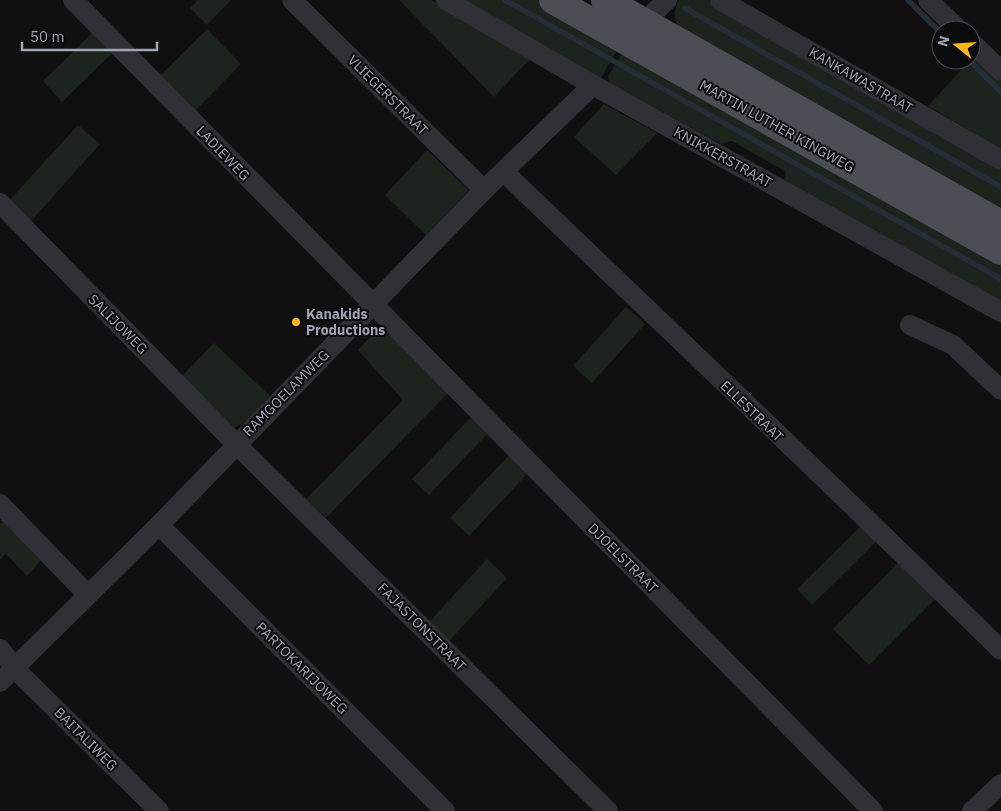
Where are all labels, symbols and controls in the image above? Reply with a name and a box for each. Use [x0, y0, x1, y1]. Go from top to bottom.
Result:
scale bar [22, 20, 158, 52]
north arrow [931, 20, 981, 70]
text: 50 m [30, 27, 65, 46]
text: N [933, 34, 954, 49]
street label: KANKAWASTRAAT [806, 43, 916, 117]
street label: VLIEGERSTRAAT [344, 51, 432, 139]
street label: MARTIN LUTHER KINGWEG [696, 76, 858, 176]
street label: LADIEWEG [192, 122, 254, 184]
street label: KNIKKERSTRAAT [671, 123, 775, 191]
street label: SALIJOWEG [84, 290, 152, 358]
place label: Kanakids Productions [306, 305, 385, 339]
marker: Kanakids Productions [290, 316, 302, 328]
street label: RAMGOELAMWEG [239, 346, 333, 440]
street label: ELLESTRAAT [717, 377, 787, 445]
street label: DJOELSTRAAT [584, 519, 662, 597]
street label: FAJASTONSTRAAT [374, 579, 470, 675]
street label: PARTOKARIJOWEG [252, 618, 352, 718]
street label: BAITALIWEG [50, 703, 122, 775]

